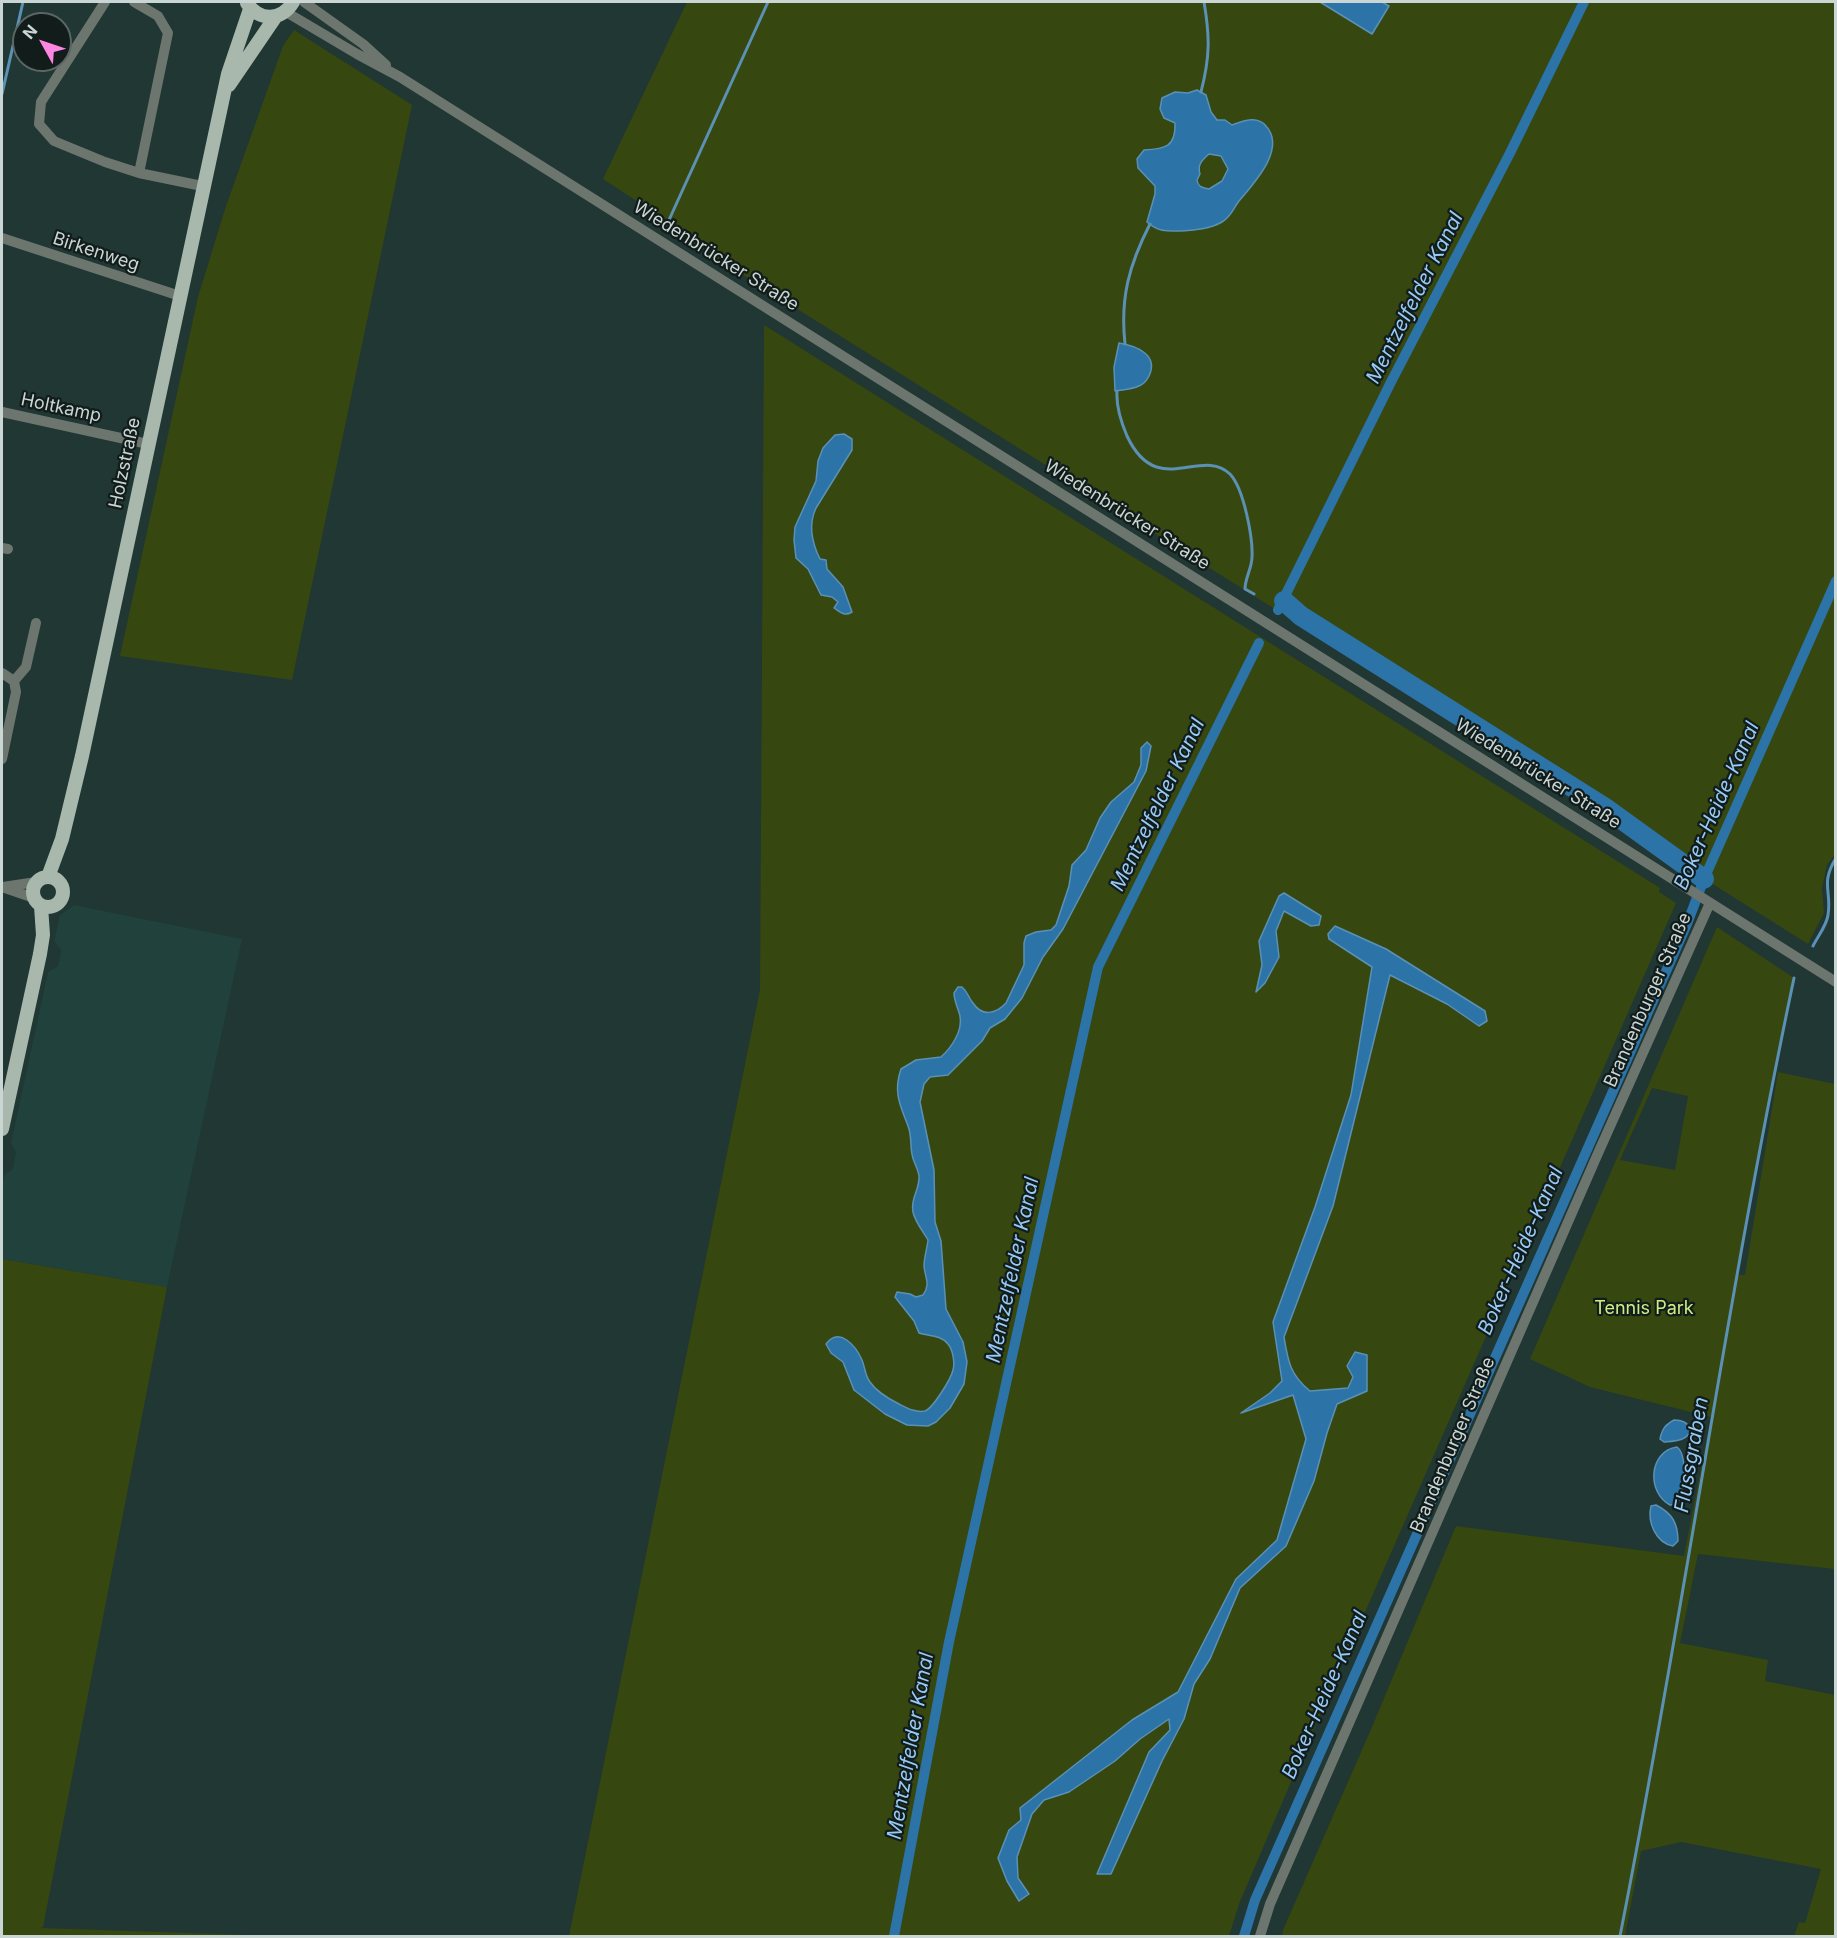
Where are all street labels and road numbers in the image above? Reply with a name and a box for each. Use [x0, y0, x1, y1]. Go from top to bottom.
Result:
street label: Wiedenbrücker Straße [629, 196, 803, 316]
street label: Birkenweg [50, 228, 142, 276]
street label: Holtkamp [19, 389, 103, 427]
street label: Holzstraße [105, 416, 145, 510]
street label: Wiedenbrücker Straße [1040, 455, 1214, 575]
street label: Wiedenbrücker Straße [1451, 714, 1625, 834]
street label: Brandenburger Straße [1600, 909, 1696, 1091]
street label: Brandenburger Straße [1406, 1354, 1500, 1536]

